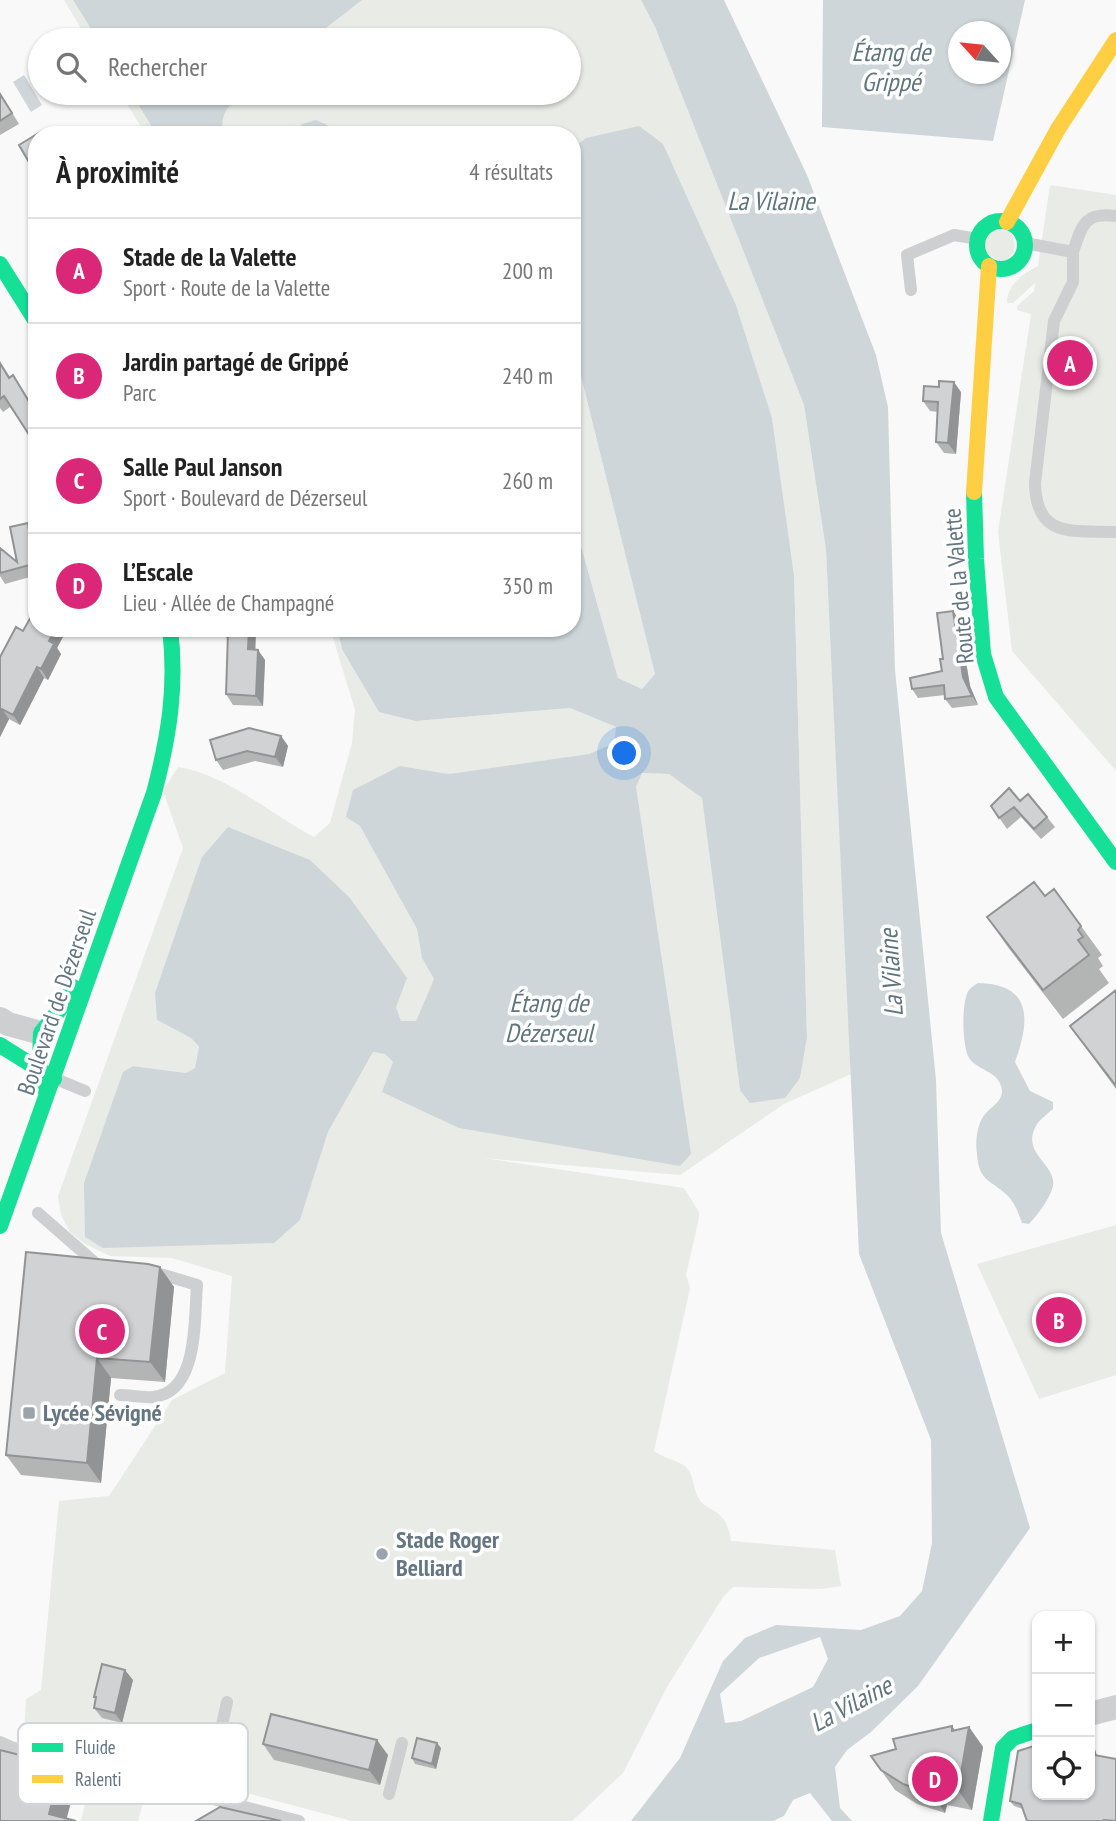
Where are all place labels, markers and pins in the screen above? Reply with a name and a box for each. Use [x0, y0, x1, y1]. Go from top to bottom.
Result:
pin: A [1047, 337, 1093, 389]
pin: B [1036, 1294, 1082, 1346]
pin: C [79, 1305, 125, 1357]
place label: Lycée Sévigné [43, 1397, 162, 1428]
marker: Lycée Sévigné [21, 1405, 37, 1421]
place label: Stade Roger Belliard [396, 1524, 500, 1583]
marker: Stade Roger Belliard [374, 1546, 390, 1562]
pin: D [912, 1753, 958, 1805]

